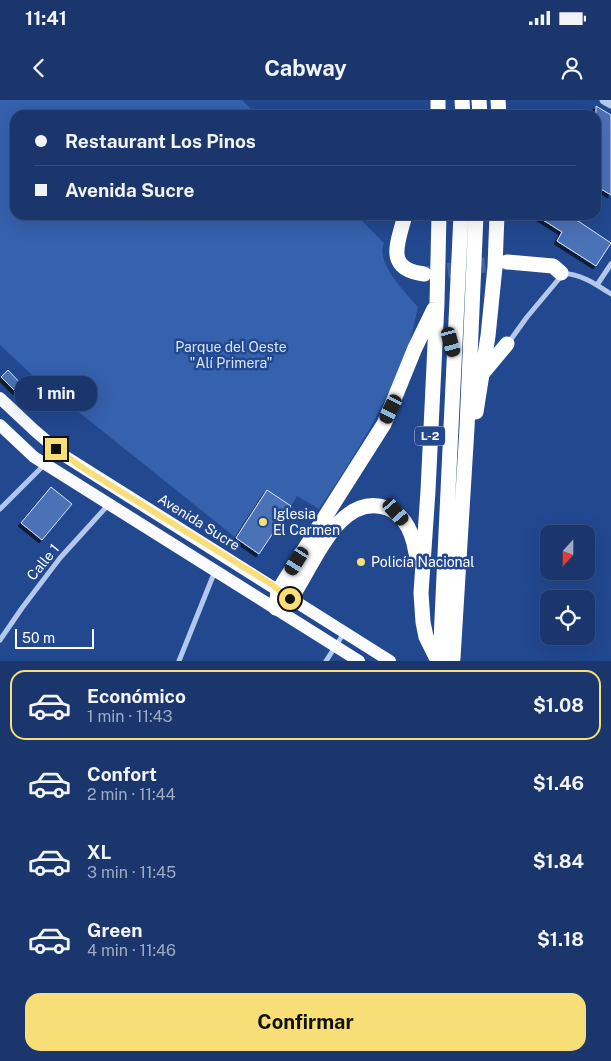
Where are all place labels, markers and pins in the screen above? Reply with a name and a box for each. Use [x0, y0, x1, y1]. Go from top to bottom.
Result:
place label: Iglesia El Carmen [273, 506, 340, 538]
marker: Iglesia El Carmen [257, 516, 269, 528]
place label: Policía Nacional [371, 554, 475, 570]
marker: Policía Nacional [355, 556, 367, 568]

